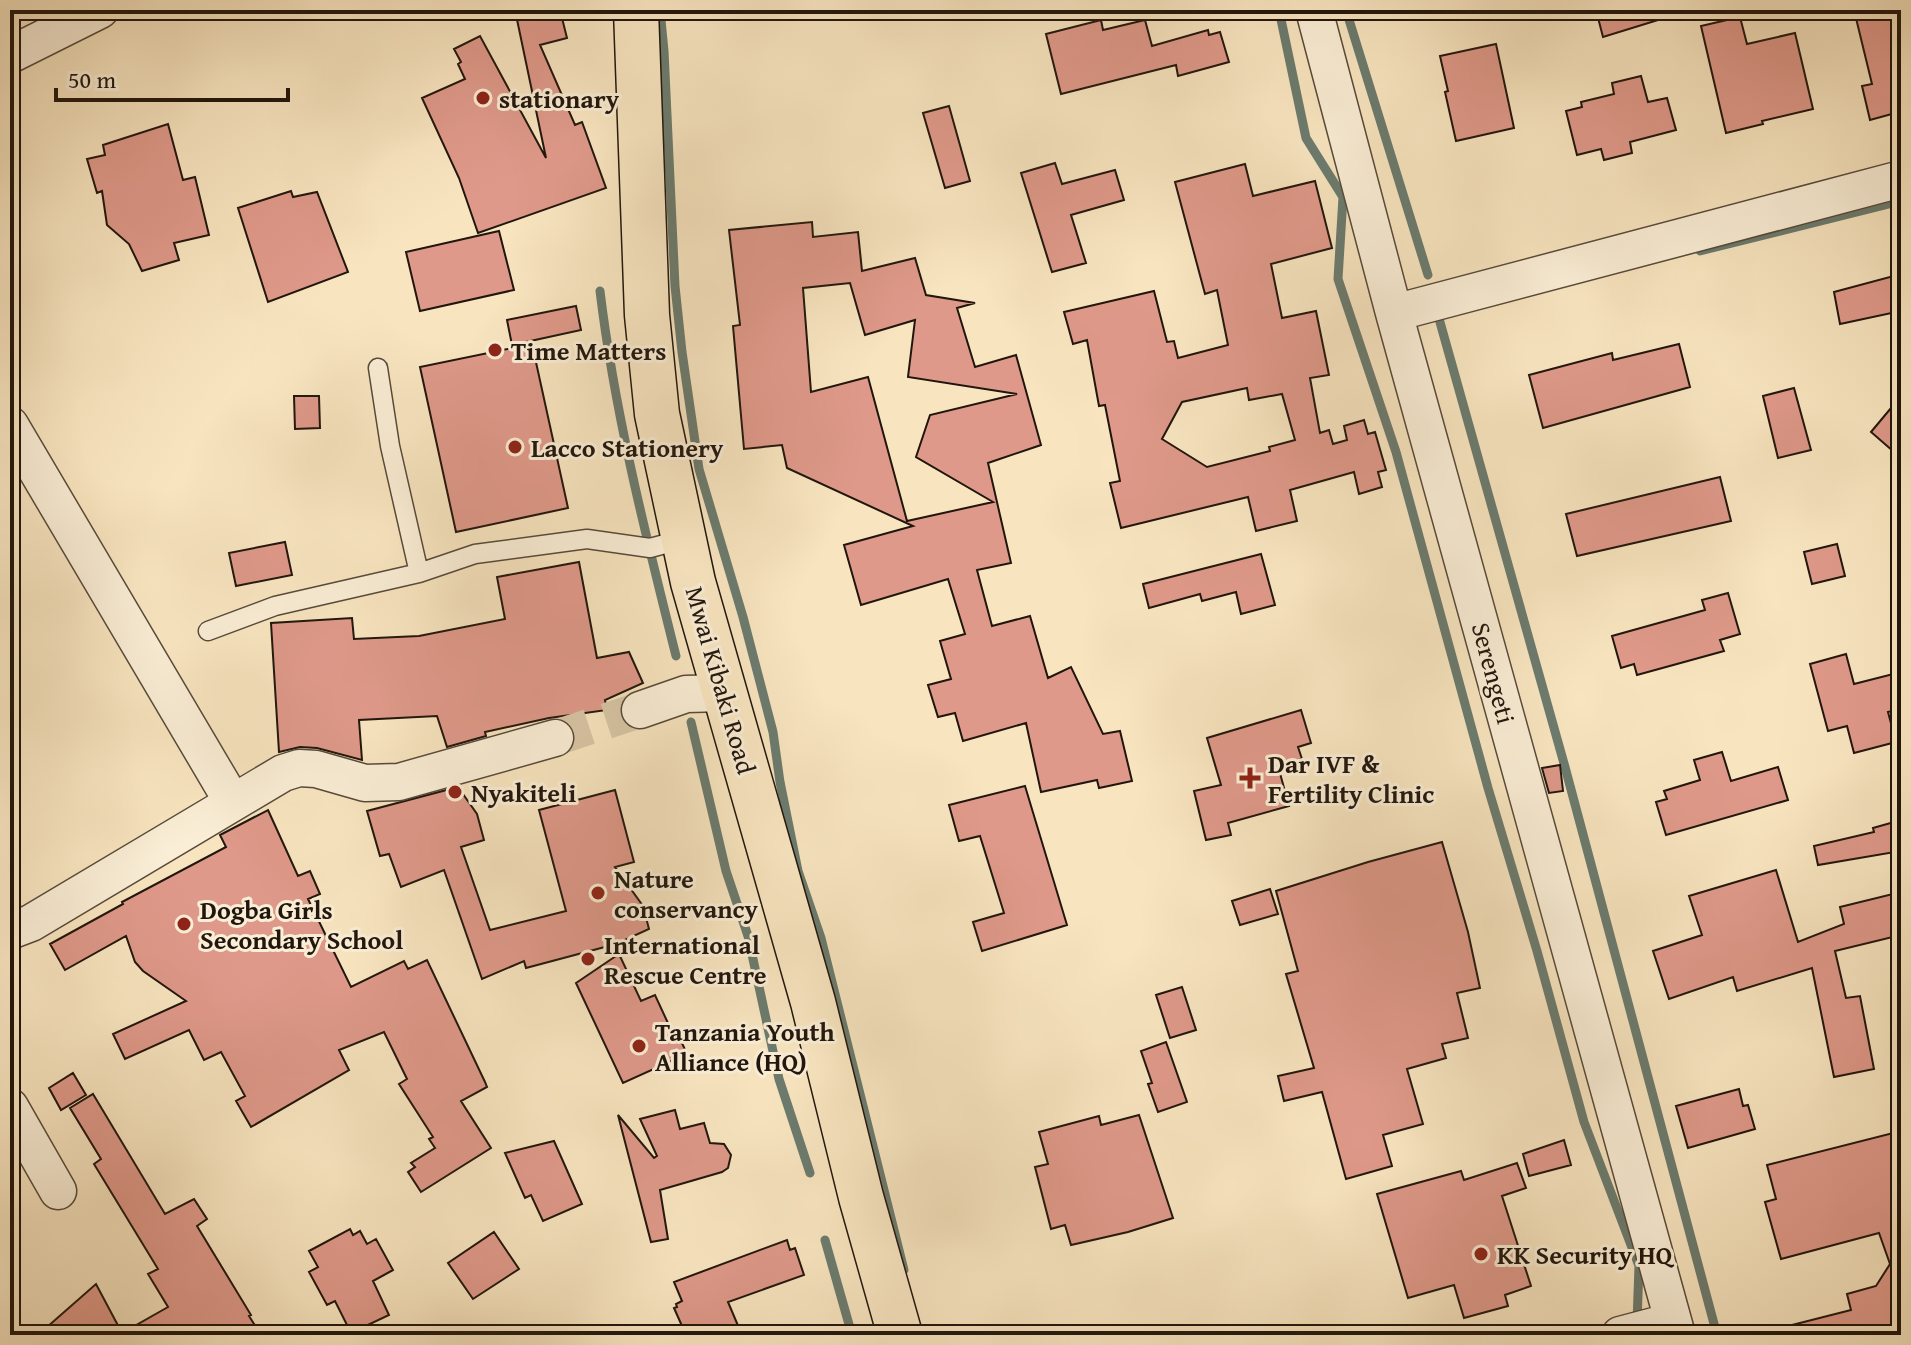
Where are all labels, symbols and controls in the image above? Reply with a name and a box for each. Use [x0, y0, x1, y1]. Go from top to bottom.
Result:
scale bar [56, 52, 288, 102]
text: 50 m [68, 62, 116, 97]
place label: stationary [499, 79, 620, 118]
marker: stationary [474, 89, 492, 107]
place label: Time Matters [511, 331, 666, 370]
marker: Time Matters [486, 341, 504, 359]
place label: Lacco Stationery [531, 428, 724, 467]
marker: Lacco Stationery [506, 438, 524, 456]
street label: Mwai Kibaki Road [676, 581, 766, 779]
street label: Serengeti [1462, 618, 1526, 728]
place label: Dar IVF & Fertility Clinic [1268, 744, 1434, 813]
marker: Dar IVF & Fertility Clinic [1239, 767, 1261, 789]
place label: Nyakiteli [471, 773, 576, 812]
marker: Nyakiteli [446, 783, 464, 801]
place label: Nature conservancy [614, 859, 759, 928]
marker: Nature conservancy [589, 884, 607, 902]
place label: Dogba Girls Secondary School [200, 890, 403, 959]
marker: Dogba Girls Secondary School [175, 915, 193, 933]
place label: International Rescue Centre [604, 925, 767, 994]
marker: International Rescue Centre [579, 950, 597, 968]
place label: Tanzania Youth Alliance (HQ) [655, 1012, 835, 1081]
marker: Tanzania Youth Alliance (HQ) [630, 1037, 648, 1055]
place label: KK Security HQ [1497, 1235, 1675, 1274]
marker: KK Security HQ [1472, 1245, 1490, 1263]

